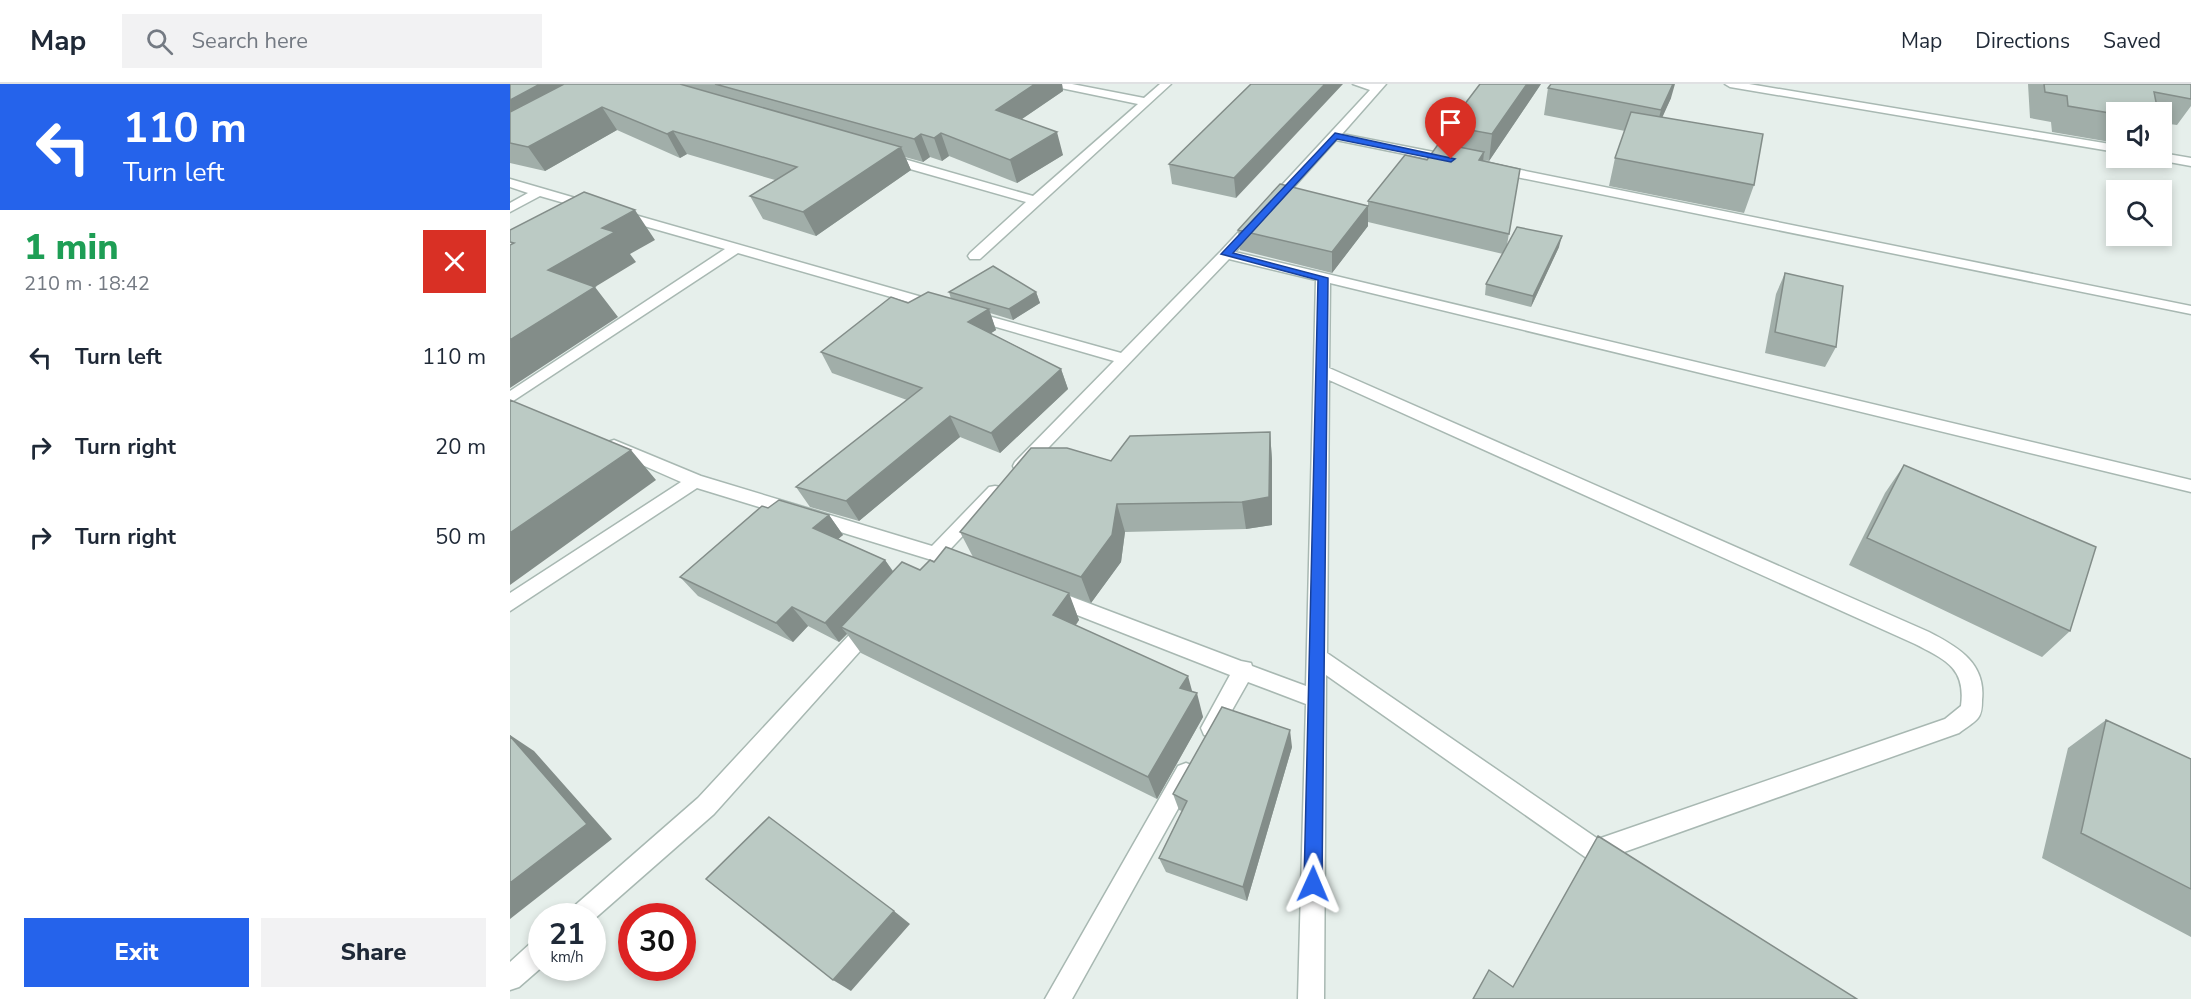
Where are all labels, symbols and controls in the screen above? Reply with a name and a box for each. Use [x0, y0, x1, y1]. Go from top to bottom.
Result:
search box [122, 14, 542, 68]
text: Map [30, 22, 86, 60]
icon: search [143, 25, 176, 58]
text: Search here [191, 26, 308, 56]
text: Map [1901, 27, 1942, 55]
text: Directions [1975, 27, 2070, 55]
text: Saved [2103, 27, 2161, 55]
pin [1425, 97, 1476, 159]
text: 110 m [123, 100, 247, 157]
map controls [2106, 102, 2172, 246]
button: sound [2106, 102, 2172, 168]
icon: arrive [1434, 106, 1467, 139]
icon: left [24, 108, 102, 186]
text: Turn left [123, 154, 224, 191]
button: search [2106, 180, 2172, 246]
text: 1 min [24, 223, 119, 272]
button: close [423, 230, 486, 293]
text: 210 m · 18:42 [24, 270, 150, 297]
icon: left [24, 341, 57, 374]
text: Turn left [75, 342, 162, 372]
text: 110 m [422, 342, 486, 372]
icon: right [24, 431, 57, 464]
text: Turn right [75, 432, 176, 462]
text: 20 m [435, 432, 486, 462]
icon: right [24, 521, 57, 554]
text: Turn right [75, 522, 176, 552]
text: 50 m [435, 522, 486, 552]
position arrow [1281, 852, 1345, 916]
speed limit sign: 30 [618, 903, 696, 981]
text: 21 [549, 914, 585, 955]
button: Exit [24, 918, 249, 987]
button: Share [261, 918, 486, 987]
text: km/h [550, 947, 584, 967]

